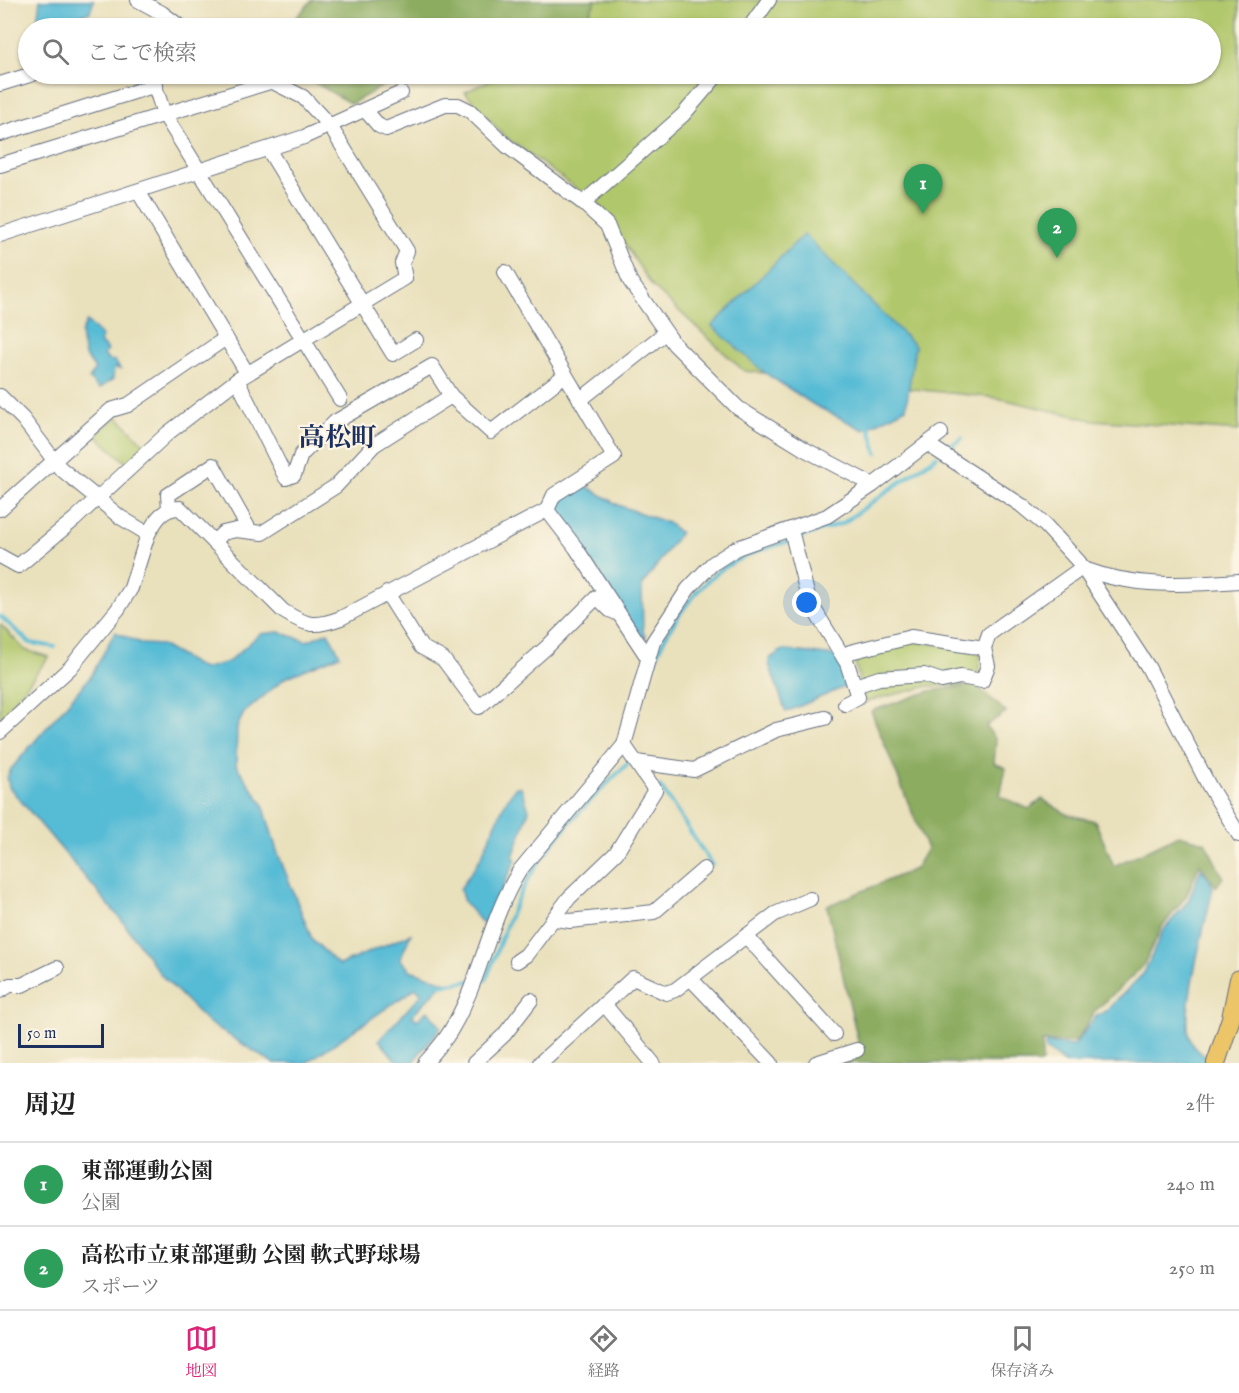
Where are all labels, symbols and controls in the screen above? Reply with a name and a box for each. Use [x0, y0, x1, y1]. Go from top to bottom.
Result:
search box [18, 18, 1221, 84]
icon: search [39, 35, 72, 68]
text: ここで検索 [87, 40, 197, 68]
pin: 1 [904, 164, 942, 214]
pin: 2 [1038, 208, 1076, 258]
district label: 高松町 [299, 422, 377, 455]
your location [792, 588, 821, 617]
scale bar [18, 1021, 104, 1048]
text: 50 m [27, 1024, 56, 1044]
text: 周辺 [24, 1089, 76, 1122]
text: 2件 [1186, 1092, 1215, 1117]
text: 東部運動公園 [81, 1158, 213, 1186]
text: 1 [40, 1172, 47, 1197]
text: 240 m [1166, 1172, 1215, 1197]
text: 公園 [81, 1191, 121, 1216]
text: 高松市立東部運動 公園 軟式野球場 [81, 1242, 421, 1270]
text: 2 [39, 1256, 48, 1281]
text: 250 m [1169, 1256, 1215, 1281]
text: スポーツ [81, 1275, 160, 1300]
tab: 地図 [185, 1322, 218, 1382]
tab: 経路 [587, 1322, 620, 1382]
tab: 保存済み [990, 1322, 1054, 1382]

